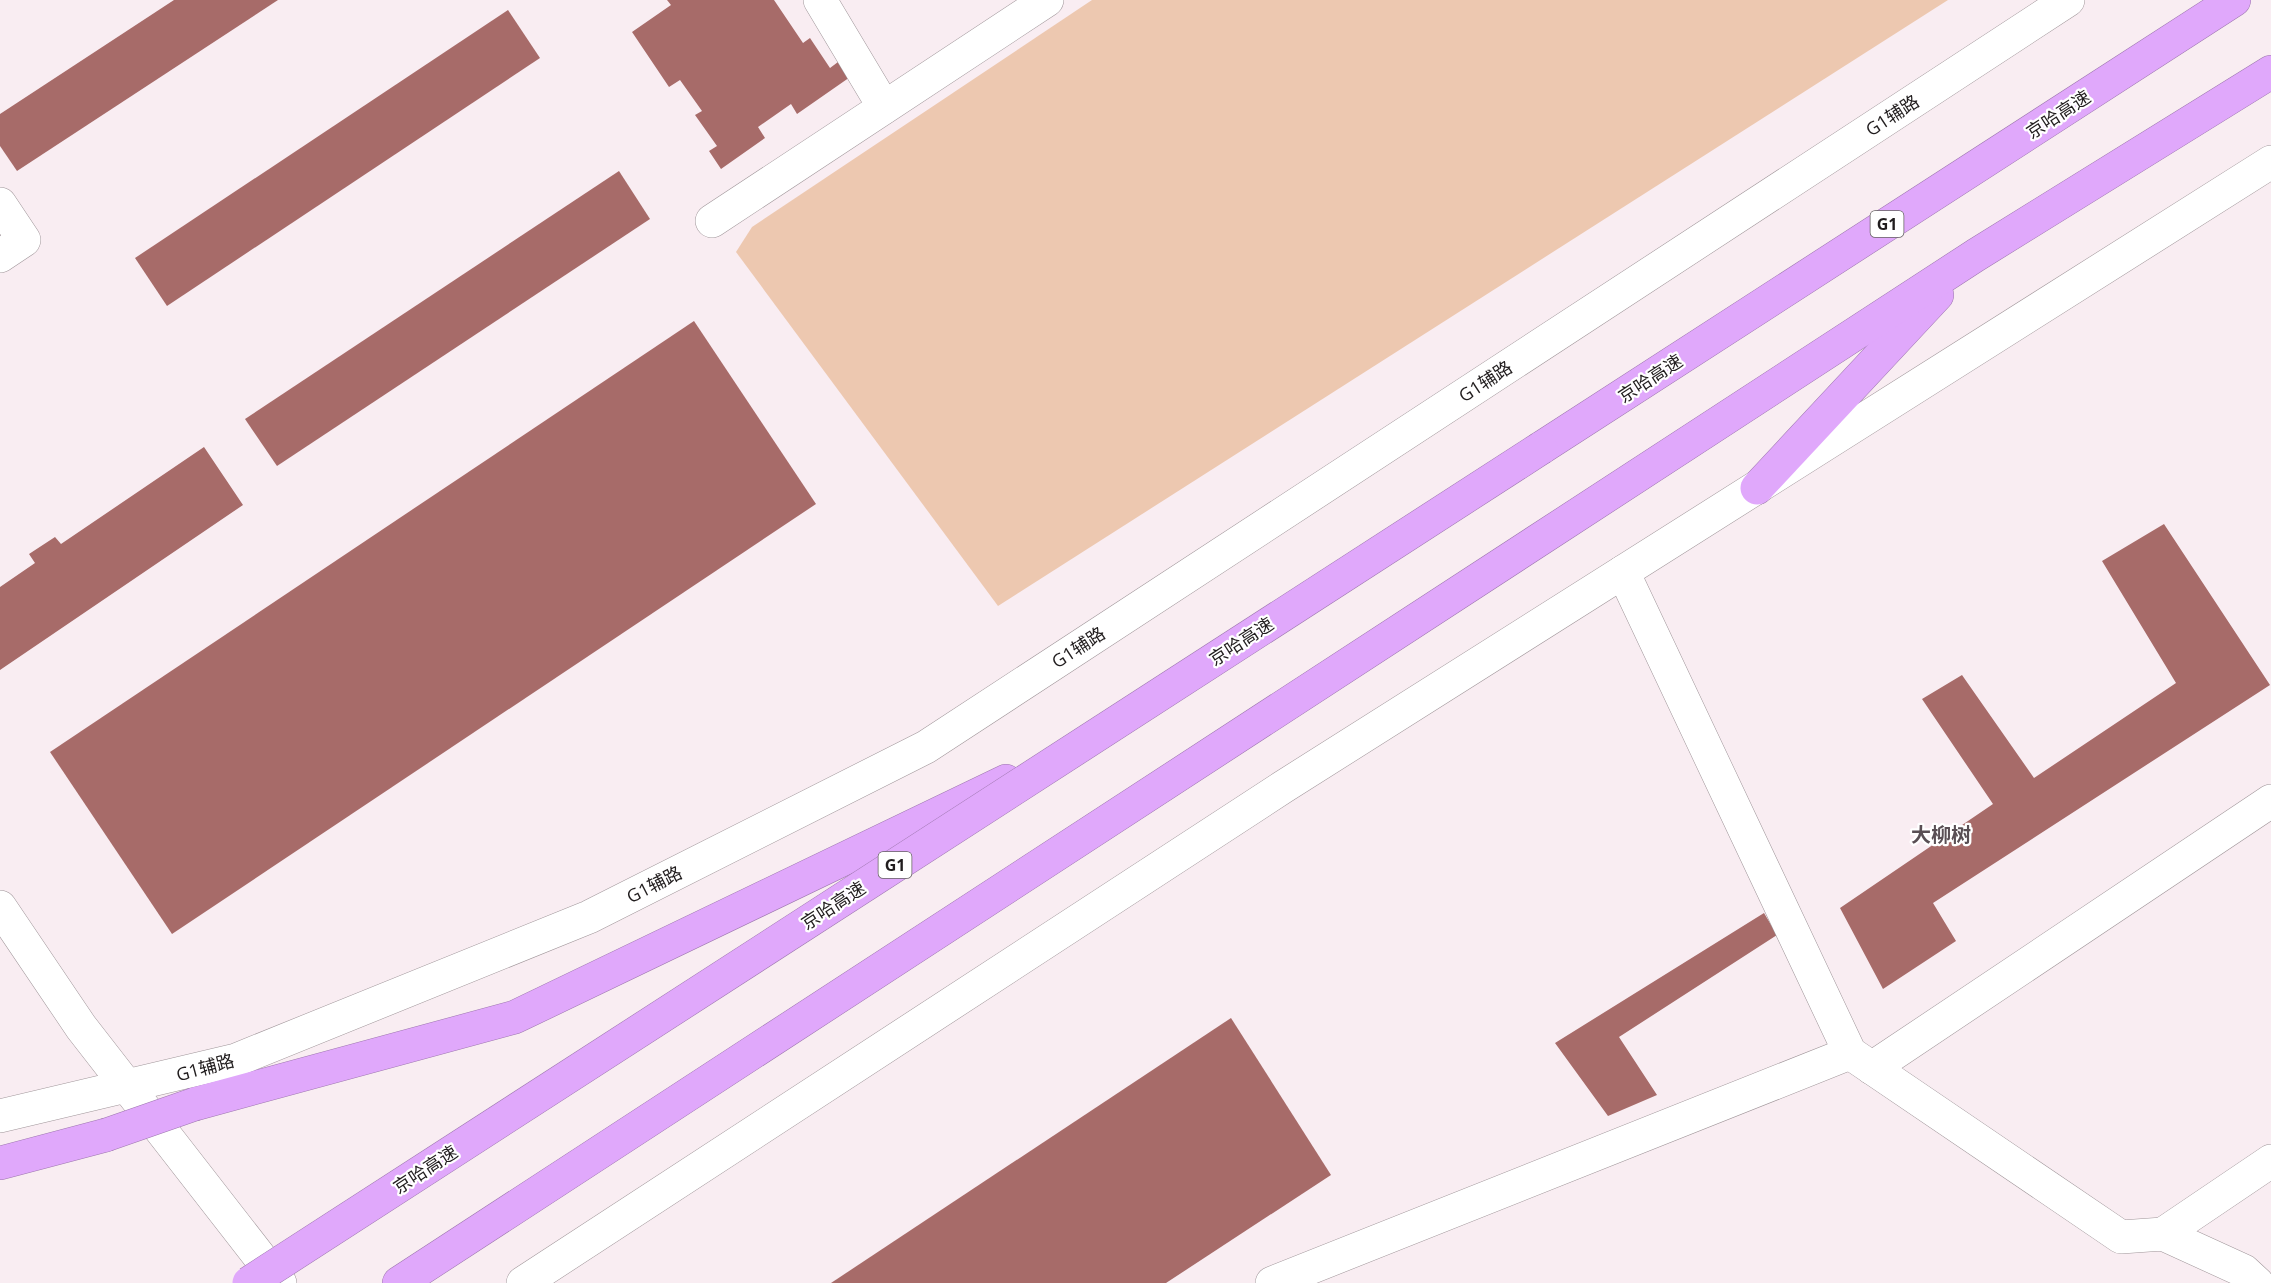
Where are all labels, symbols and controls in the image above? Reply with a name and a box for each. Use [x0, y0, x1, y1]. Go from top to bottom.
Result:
street label: 京哈高速 [2021, 84, 2095, 144]
street label: G1辅路 [1861, 89, 1923, 141]
road number: G1 [1870, 211, 1904, 237]
street label: 京哈高速 [1613, 348, 1687, 408]
street label: G1辅路 [1454, 355, 1516, 407]
street label: 京哈高速 [1204, 611, 1278, 671]
street label: G1辅路 [1047, 621, 1109, 673]
district label: 大柳树 [1911, 821, 1971, 848]
road number: G1 [878, 852, 912, 878]
street label: G1辅路 [622, 860, 686, 908]
street label: 京哈高速 [796, 875, 870, 935]
street label: G1辅路 [173, 1048, 237, 1086]
street label: 京哈高速 [388, 1139, 462, 1199]

